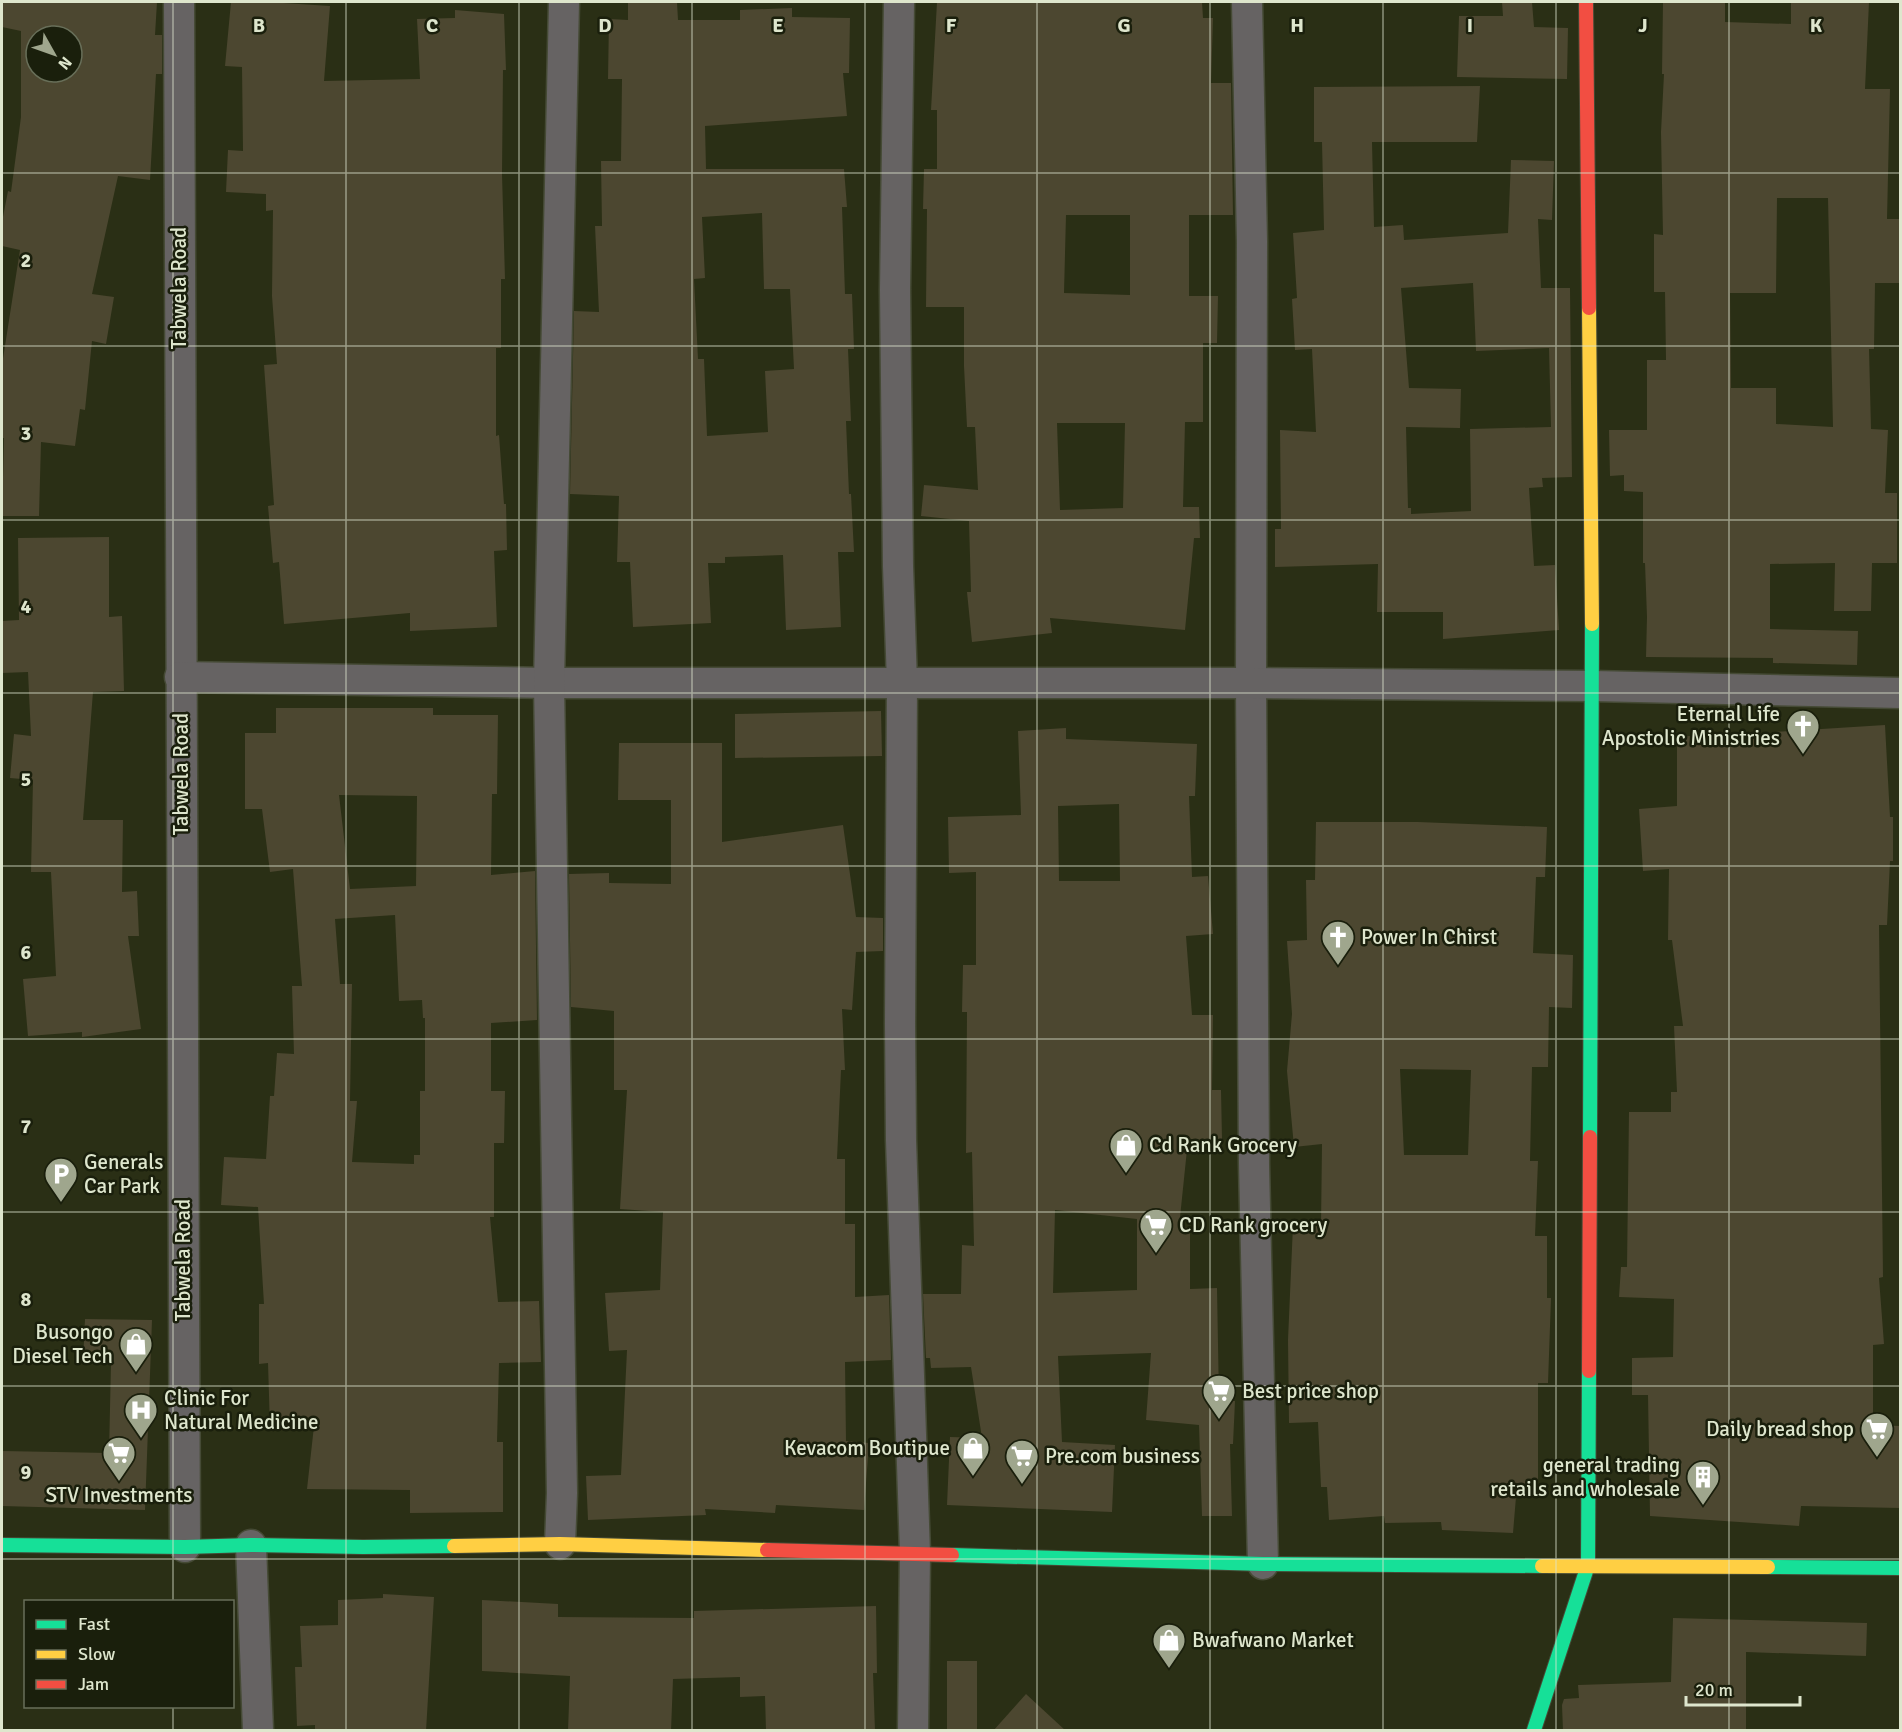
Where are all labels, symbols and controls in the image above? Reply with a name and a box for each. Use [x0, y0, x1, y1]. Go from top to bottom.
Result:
text: B [253, 13, 265, 38]
text: C [426, 13, 438, 38]
text: D [598, 13, 612, 38]
text: E [772, 13, 784, 38]
text: F [946, 13, 957, 38]
text: G [1117, 13, 1131, 38]
text: H [1290, 13, 1304, 38]
text: I [1467, 13, 1473, 38]
text: J [1638, 13, 1648, 38]
text: K [1810, 13, 1823, 38]
north arrow [24, 24, 84, 84]
text: N [53, 52, 76, 74]
street label: Tabwela Road [166, 227, 192, 349]
text: 2 [21, 248, 31, 273]
text: 3 [21, 421, 31, 446]
text: 4 [21, 594, 32, 619]
place label: Eternal Life Apostolic Ministries [1602, 701, 1780, 751]
church icon: Eternal Life Apostolic Ministries [1785, 708, 1821, 755]
street label: Tabwela Road [168, 713, 194, 835]
text: 5 [21, 767, 31, 792]
church icon: Power In Chirst [1320, 919, 1356, 966]
place label: Power In Chirst [1361, 924, 1497, 950]
text: 6 [21, 940, 32, 965]
text: 7 [21, 1114, 32, 1139]
shop icon: Cd Rank Grocery [1108, 1127, 1144, 1174]
place label: Cd Rank Grocery [1149, 1132, 1297, 1158]
place label: Generals Car Park [84, 1149, 164, 1199]
parking icon: Generals Car Park [43, 1156, 79, 1203]
street label: Tabwela Road [170, 1199, 196, 1321]
supermarket icon: CD Rank grocery [1138, 1207, 1174, 1254]
place label: CD Rank grocery [1179, 1212, 1328, 1238]
text: 8 [21, 1287, 32, 1312]
place label: Busongo Diesel Tech [12, 1319, 113, 1369]
shop icon: Busongo Diesel Tech [118, 1326, 154, 1373]
supermarket icon: Best price shop [1201, 1373, 1237, 1420]
place label: Best price shop [1242, 1378, 1379, 1404]
place label: Clinic For Natural Medicine [164, 1385, 319, 1435]
hospital icon: Clinic For Natural Medicine [123, 1392, 159, 1439]
supermarket icon: Daily bread shop [1859, 1411, 1895, 1458]
place label: Daily bread shop [1706, 1416, 1854, 1442]
shop icon: Kevacom Boutipue [955, 1430, 991, 1477]
supermarket icon: STV Investments [101, 1435, 137, 1482]
place label: Kevacom Boutipue [784, 1435, 950, 1461]
supermarket icon: Pre.com business [1004, 1438, 1040, 1485]
place label: Pre.com business [1045, 1443, 1200, 1469]
place label: general trading retails and wholesale [1490, 1452, 1680, 1502]
building icon: general trading retails and wholesale [1685, 1459, 1721, 1506]
text: 9 [21, 1460, 32, 1485]
place label: STV Investments [45, 1482, 193, 1508]
legend [24, 1600, 234, 1708]
text: Fast [78, 1613, 110, 1635]
shop icon: Bwafwano Market [1151, 1622, 1187, 1669]
place label: Bwafwano Market [1192, 1627, 1354, 1653]
text: Slow [78, 1643, 115, 1665]
scale bar [1686, 1669, 1800, 1707]
text: Jam [78, 1673, 109, 1695]
text: 20 m [1695, 1679, 1733, 1701]

